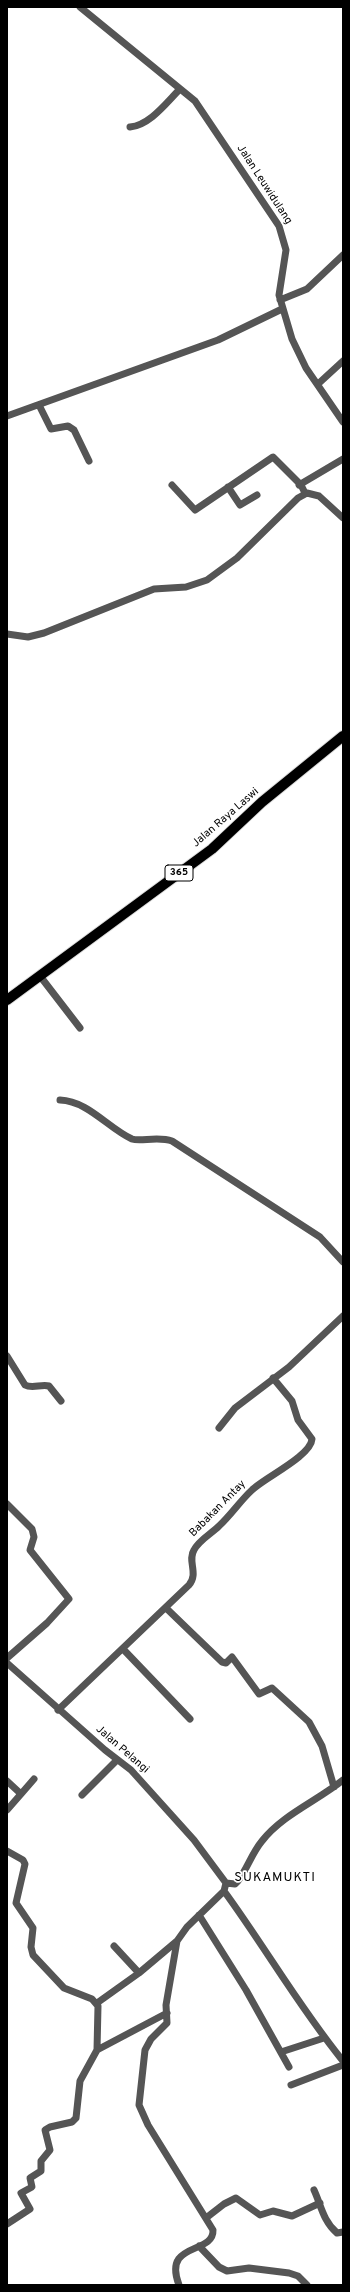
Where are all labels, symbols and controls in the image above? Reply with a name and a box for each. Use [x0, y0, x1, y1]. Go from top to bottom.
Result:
street label: Jalan Leuwidulang [233, 143, 295, 227]
street label: Jalan Raya Laswi [190, 785, 262, 851]
road number: 365 [165, 865, 193, 881]
street label: Babakan Antay [187, 1478, 249, 1540]
street label: Jalan Pelangi [93, 1723, 151, 1777]
district label: SUKAMUKTI [234, 1870, 316, 1886]

